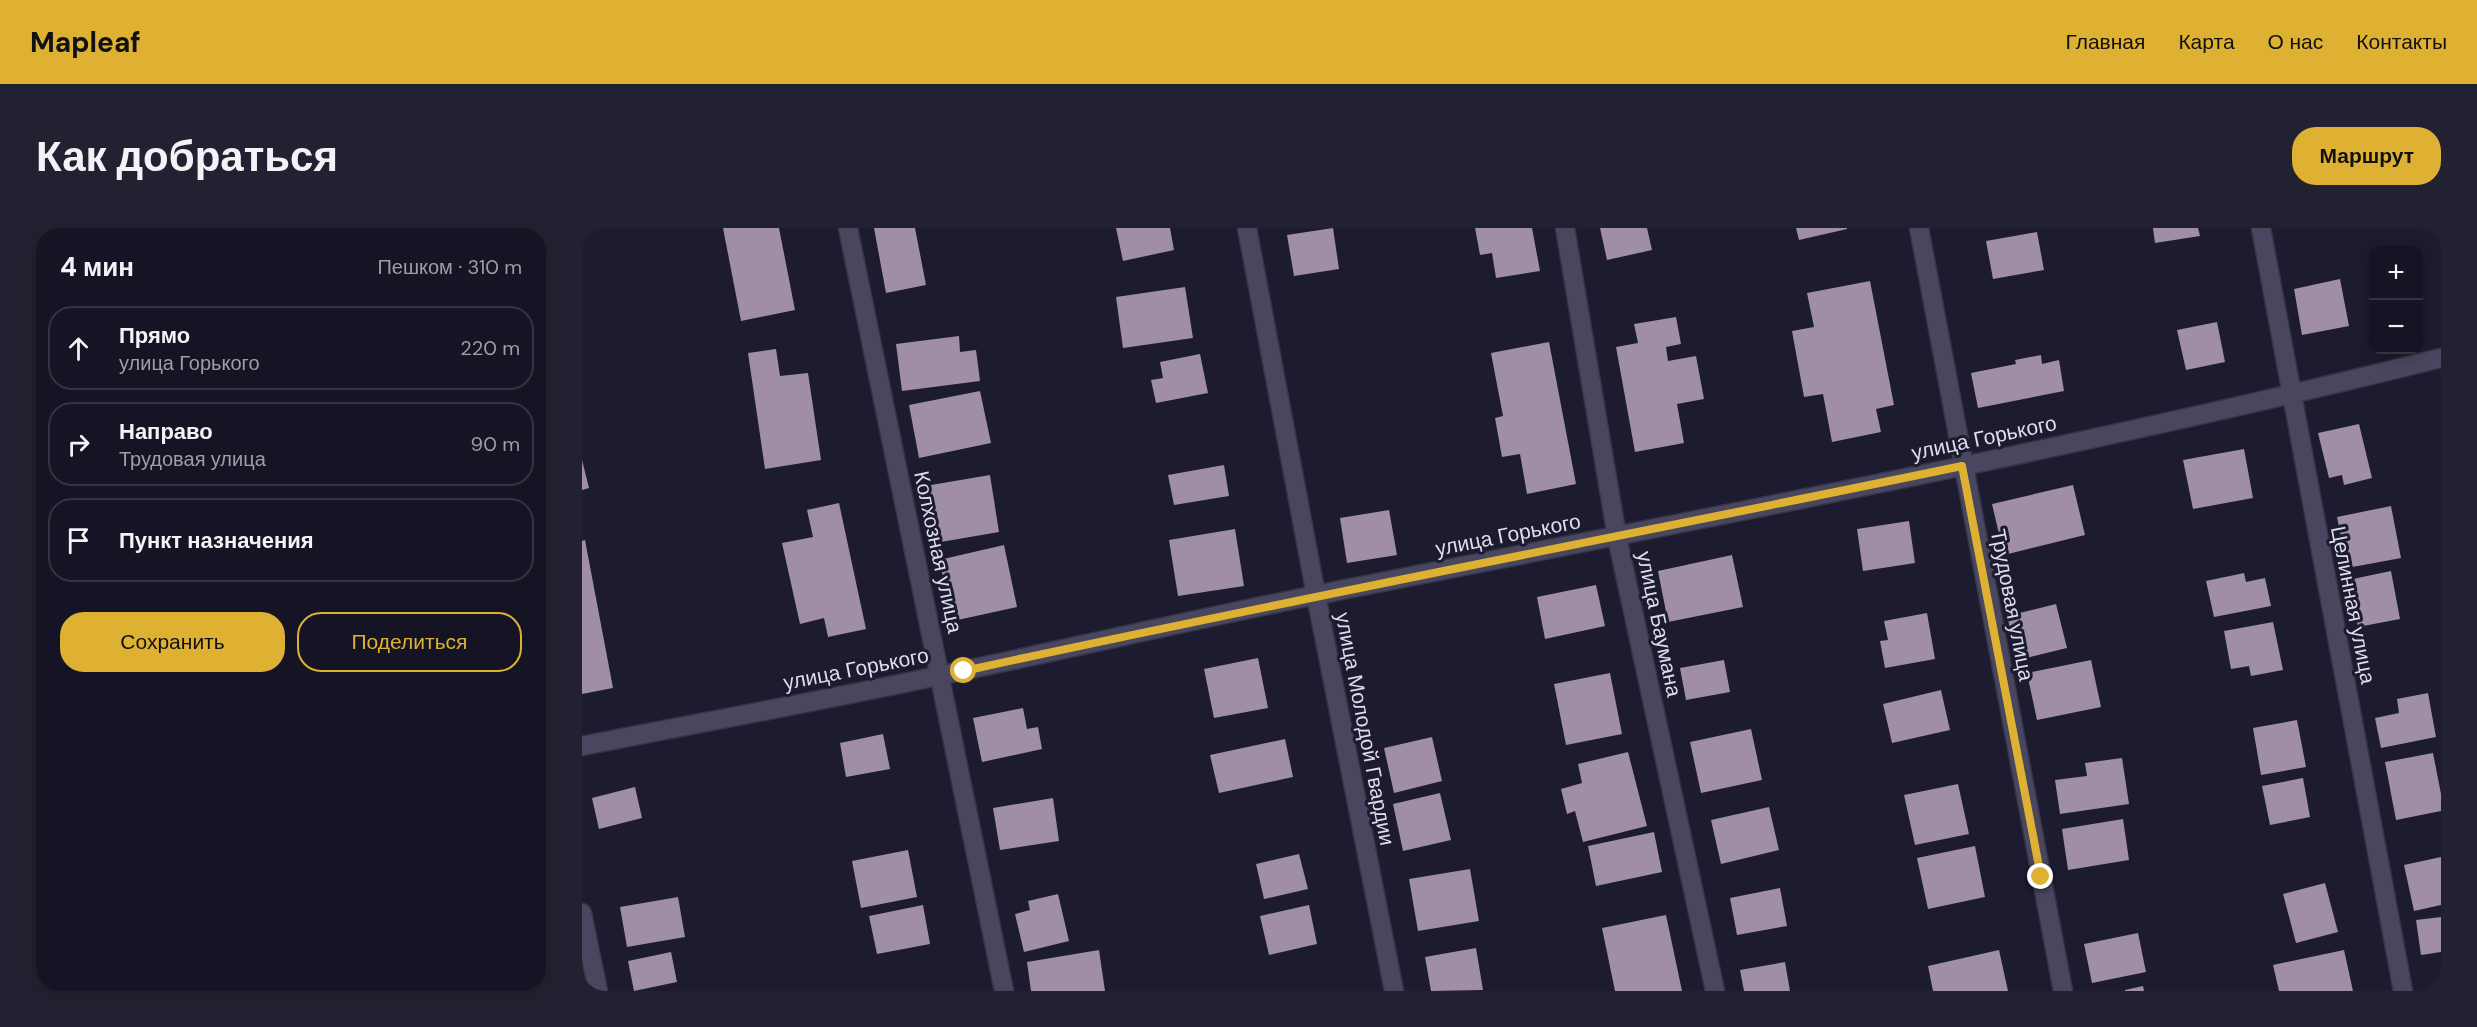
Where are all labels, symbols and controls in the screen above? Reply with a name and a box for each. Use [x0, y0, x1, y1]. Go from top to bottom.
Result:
text: Mapleaf [30, 24, 141, 61]
text: Главная [2065, 28, 2145, 56]
text: Карта [2178, 28, 2235, 56]
text: О нас [2268, 28, 2323, 56]
text: Контакты [2356, 28, 2447, 56]
button: Маршрут [2292, 127, 2441, 185]
text: Как добраться [36, 129, 338, 184]
map controls [2369, 246, 2423, 354]
button: + [2369, 246, 2423, 300]
text: 4 мин [60, 250, 134, 284]
text: Пешком · 310 m [377, 254, 522, 280]
button: − [2369, 300, 2423, 354]
text: Прямо [119, 321, 190, 350]
icon: ahead [62, 332, 95, 365]
text: 220 m [460, 335, 520, 361]
text: улица Горького [119, 350, 260, 376]
street label: улица Горького [1909, 409, 2059, 467]
text: Направо [119, 417, 213, 446]
icon: right [62, 428, 95, 461]
text: 90 m [471, 431, 520, 457]
text: Трудовая улица [119, 446, 266, 472]
street label: Колхозная улица [907, 468, 969, 636]
street label: улица Горького [1433, 507, 1583, 563]
icon: arrive [62, 524, 95, 557]
street label: Целинная улица [2324, 524, 2382, 687]
text: Пункт назначения [119, 526, 314, 555]
street label: Трудовая улица [1984, 527, 2041, 684]
street label: улица Баумана [1630, 549, 1688, 700]
street label: улица Молодой Гвардии [1329, 610, 1401, 848]
button: Сохранить [60, 612, 285, 672]
button: Поделиться [297, 612, 522, 672]
street label: улица Горького [781, 641, 931, 697]
route start [950, 657, 976, 683]
route end [2027, 863, 2053, 889]

